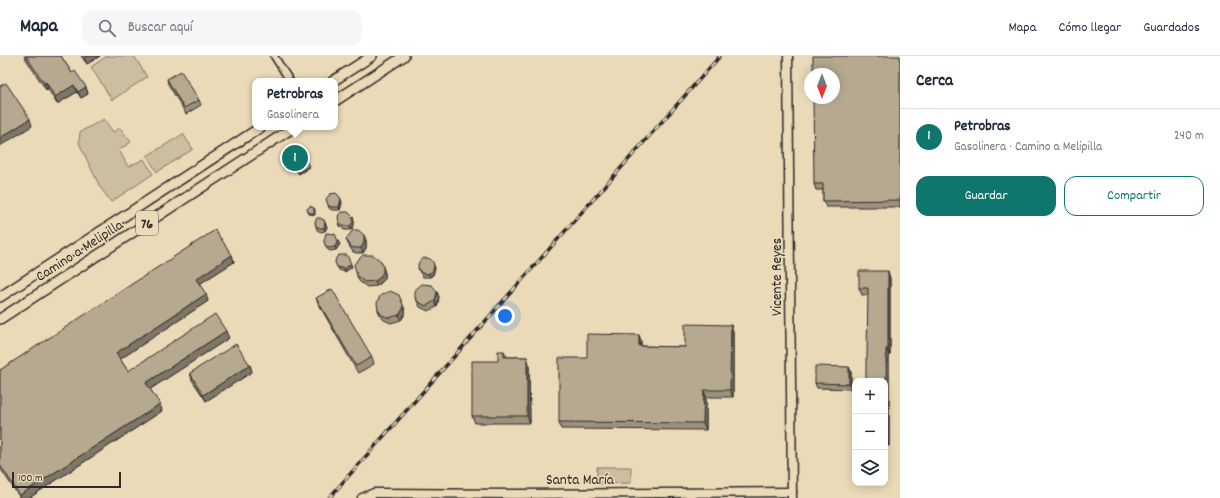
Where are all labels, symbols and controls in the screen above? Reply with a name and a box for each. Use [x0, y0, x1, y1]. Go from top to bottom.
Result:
search box [82, 10, 362, 46]
text: Mapa [20, 14, 58, 41]
icon: search [96, 17, 118, 39]
text: Buscar aquí [128, 17, 193, 39]
text: Mapa [1009, 18, 1036, 38]
text: Cómo llegar [1058, 18, 1121, 38]
text: Guardados [1143, 18, 1200, 38]
north arrow [804, 68, 840, 104]
text: Cerca [916, 70, 953, 94]
popup [252, 78, 338, 130]
text: Petrobras [267, 84, 323, 106]
text: Gasolinera [267, 106, 319, 125]
text: Petrobras [954, 116, 1011, 138]
text: 1 [928, 127, 930, 146]
text: 240 m [1174, 127, 1204, 146]
text: Gasolinera · Camino a Melipilla [954, 138, 1102, 157]
pin: 1 [282, 143, 308, 173]
button: Guardar [916, 176, 1056, 216]
button: Compartir [1064, 176, 1204, 216]
road number: 76 [136, 211, 158, 235]
street label: Camino a Melipilla [32, 215, 129, 288]
street label: Vicente Reyes [767, 238, 789, 316]
your location [495, 306, 515, 326]
map controls [852, 378, 888, 486]
button: + [852, 378, 888, 414]
button: − [852, 414, 888, 450]
button: layers [852, 450, 888, 486]
scale bar [12, 470, 121, 489]
street label: Santa María [546, 470, 615, 492]
text: 100 m [18, 471, 42, 487]

